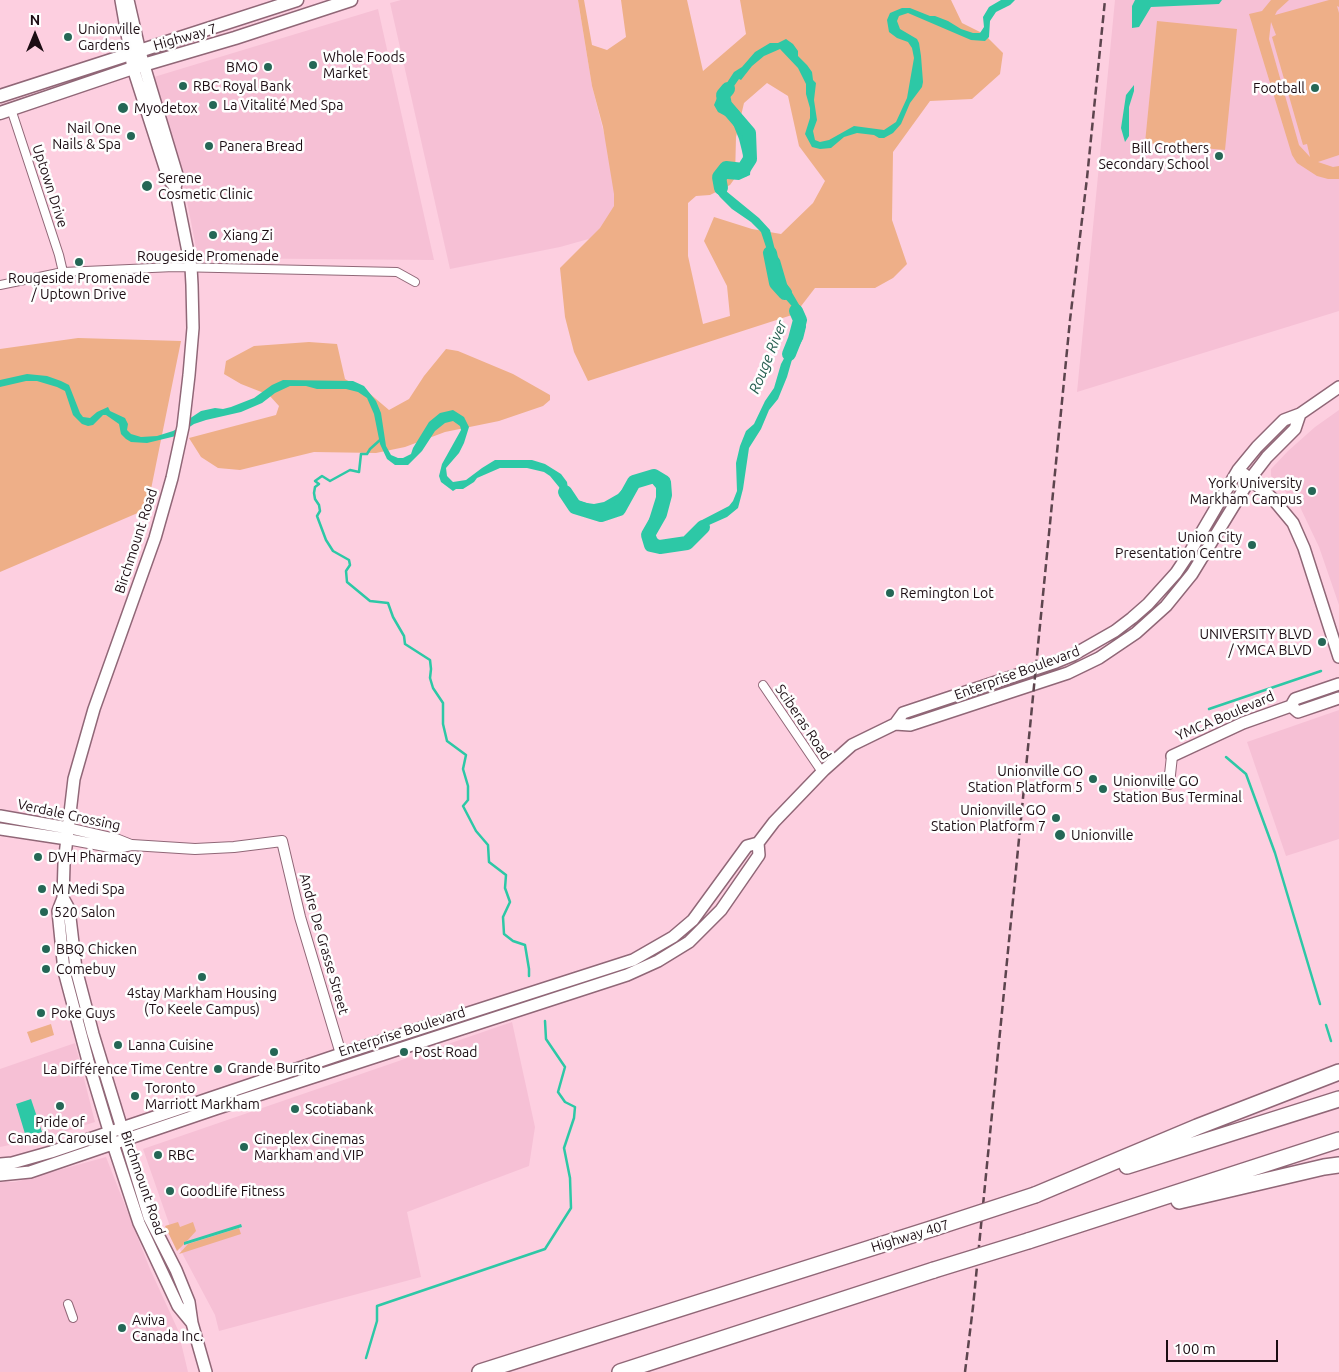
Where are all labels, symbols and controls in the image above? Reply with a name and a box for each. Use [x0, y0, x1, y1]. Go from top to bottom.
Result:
north arrow [10, 10, 60, 60]
text: N [30, 12, 40, 28]
street label: Highway 7 [151, 20, 219, 54]
place label: Unionville Gardens [78, 21, 140, 54]
marker: Unionville Gardens [62, 31, 74, 43]
place label: Whole Foods Market [323, 49, 405, 82]
place label: BMO [226, 59, 258, 75]
marker: Whole Foods Market [307, 59, 319, 71]
marker: BMO [262, 61, 274, 73]
place label: RBC Royal Bank [193, 78, 291, 94]
marker: RBC Royal Bank [177, 80, 189, 92]
place label: Football [1253, 80, 1305, 96]
marker: Football [1309, 82, 1321, 94]
place label: La Vitalité Med Spa [223, 97, 343, 113]
marker: La Vitalité Med Spa [207, 99, 219, 111]
place label: Myodetox [134, 100, 198, 116]
marker: Myodetox [116, 101, 130, 115]
place label: Nail One Nails & Spa [52, 120, 121, 152]
marker: Nail One Nails & Spa [125, 130, 137, 142]
place label: Panera Bread [219, 138, 303, 154]
marker: Panera Bread [203, 140, 215, 152]
place label: Bill Crothers Secondary School [1098, 140, 1209, 172]
street label: Uptown Drive [29, 142, 71, 230]
marker: Bill Crothers Secondary School [1213, 150, 1225, 162]
place label: Serene Cosmetic Clinic [158, 170, 253, 202]
marker: Serene Cosmetic Clinic [140, 179, 154, 193]
place label: Xiang Zi [223, 227, 273, 243]
marker: Xiang Zi [207, 229, 219, 241]
street label: Rougeside Promenade [137, 248, 279, 264]
marker: Rougeside Promenade / Uptown Drive [73, 256, 85, 268]
place label: Rougeside Promenade / Uptown Drive [8, 270, 150, 302]
water label: Rouge River [745, 318, 791, 396]
place label: York University Markham Campus [1190, 475, 1302, 508]
marker: York University Markham Campus [1306, 485, 1318, 497]
street label: Birchmount Road [111, 486, 161, 596]
place label: Union City Presentation Centre [1115, 529, 1242, 562]
marker: Union City Presentation Centre [1246, 539, 1258, 551]
place label: Remington Lot [900, 585, 994, 601]
marker: Remington Lot [884, 587, 896, 599]
place label: UNIVERSITY BLVD / YMCA BLVD [1199, 626, 1312, 658]
marker: UNIVERSITY BLVD / YMCA BLVD [1316, 636, 1328, 648]
street label: Enterprise Boulevard [952, 642, 1082, 704]
street label: Sciberas Road [772, 681, 834, 763]
street label: YMCA Boulevard [1173, 688, 1277, 744]
place label: Unionville GO Station Platform 5 [968, 763, 1083, 796]
marker: Unionville GO Station Platform 5 [1087, 773, 1099, 785]
place label: Unionville GO Station Bus Terminal [1113, 773, 1242, 806]
marker: Unionville GO Station Bus Terminal [1097, 783, 1109, 795]
street label: Verdale Crossing [16, 796, 122, 834]
place label: Unionville GO Station Platform 7 [931, 802, 1046, 834]
marker: Unionville GO Station Platform 7 [1050, 812, 1062, 824]
place label: Unionville [1071, 827, 1133, 843]
marker: Unionville [1053, 828, 1067, 842]
place label: DVH Pharmacy [48, 849, 141, 865]
marker: DVH Pharmacy [32, 851, 44, 863]
street label: Andre De Grasse Street [296, 871, 352, 1017]
place label: M Medi Spa [52, 881, 125, 897]
marker: M Medi Spa [36, 883, 48, 895]
place label: 520 Salon [54, 904, 115, 920]
marker: 520 Salon [38, 906, 50, 918]
place label: BBQ Chicken [56, 941, 137, 957]
marker: BBQ Chicken [40, 943, 52, 955]
place label: Comebuy [56, 961, 115, 977]
marker: Comebuy [40, 963, 52, 975]
marker: 4stay Markham Housing (To Keele Campus) [196, 971, 208, 983]
place label: 4stay Markham Housing (To Keele Campus) [127, 985, 277, 1018]
street label: Enterprise Boulevard [337, 1004, 467, 1060]
place label: Poke Guys [51, 1005, 115, 1021]
marker: Poke Guys [35, 1007, 47, 1019]
place label: Lanna Cuisine [128, 1037, 214, 1053]
marker: Lanna Cuisine [112, 1039, 124, 1051]
place label: Post Road [414, 1044, 477, 1060]
marker: Grande Burrito [268, 1046, 280, 1058]
marker: Post Road [398, 1046, 410, 1058]
place label: Grande Burrito [227, 1060, 321, 1076]
place label: La Différence Time Centre [43, 1061, 208, 1077]
marker: La Différence Time Centre [212, 1063, 224, 1075]
place label: Toronto Marriott Markham [145, 1080, 260, 1112]
marker: Toronto Marriott Markham [129, 1090, 141, 1102]
marker: Pride of Canada Carousel [54, 1100, 66, 1112]
place label: Scotiabank [305, 1101, 374, 1117]
marker: Scotiabank [289, 1103, 301, 1115]
place label: Pride of Canada Carousel [8, 1114, 112, 1146]
street label: Birchmount Road [117, 1129, 169, 1237]
place label: Cineplex Cinemas Markham and VIP [254, 1131, 365, 1164]
marker: Cineplex Cinemas Markham and VIP [238, 1141, 250, 1153]
place label: RBC [168, 1147, 194, 1163]
marker: RBC [152, 1149, 164, 1161]
place label: GoodLife Fitness [180, 1183, 285, 1199]
marker: GoodLife Fitness [164, 1185, 176, 1197]
street label: Highway 407 [869, 1216, 951, 1256]
place label: Aviva Canada Inc. [132, 1312, 203, 1344]
marker: Aviva Canada Inc. [116, 1322, 128, 1334]
scale bar [1169, 1330, 1282, 1362]
text: 100 m [1174, 1340, 1216, 1357]

